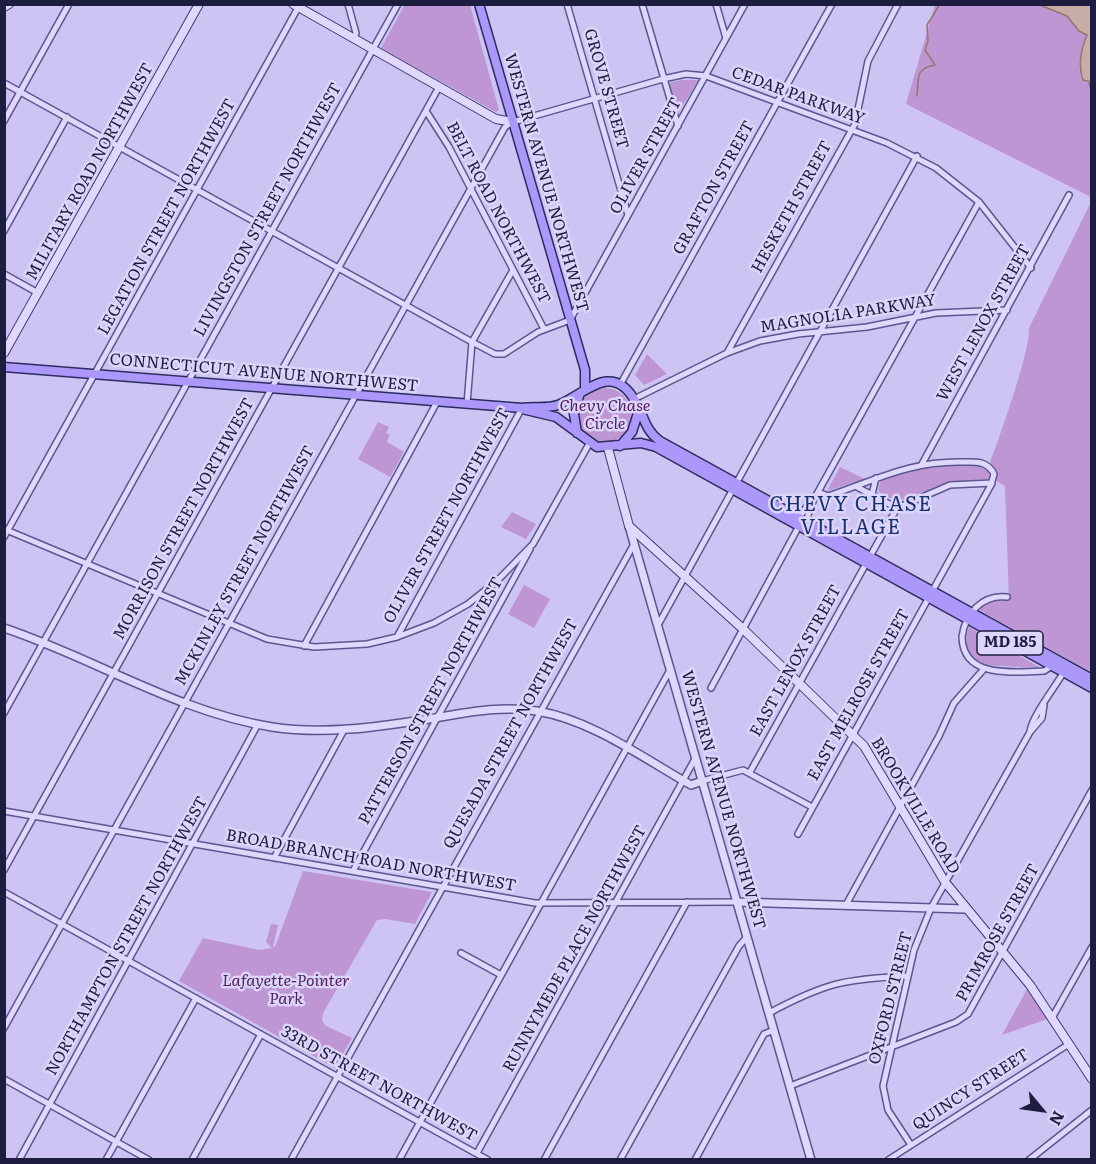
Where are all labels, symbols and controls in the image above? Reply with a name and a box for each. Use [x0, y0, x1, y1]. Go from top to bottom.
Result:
street label: GROVE STREET [580, 27, 632, 151]
street label: WESTERN AVENUE NORTHWEST [500, 51, 592, 315]
street label: MILITARY ROAD NORTHWEST [22, 60, 158, 284]
street label: CEDAR PARKWAY [729, 63, 867, 129]
street label: LIVINGSTON STREET NORTHWEST [190, 80, 346, 340]
street label: OLIVER STREET [606, 94, 686, 218]
street label: LEGATION STREET NORTHWEST [94, 96, 240, 338]
street label: GRAFTON STREET [669, 118, 759, 258]
street label: BELT ROAD NORTHWEST [442, 119, 554, 307]
street label: HESKETH STREET [748, 138, 836, 276]
street label: WEST LENOX STREET [933, 241, 1035, 405]
street label: MAGNOLIA PARKWAY [759, 291, 937, 337]
street label: CONNECTICUT AVENUE NORTHWEST [109, 350, 419, 396]
street label: MORRISON STREET NORTHWEST [109, 395, 259, 643]
park label: Chevy Chase Circle [560, 396, 650, 434]
street label: OLIVER STREET NORTHWEST [380, 405, 514, 627]
street label: MCKINLEY STREET NORTHWEST [171, 443, 319, 689]
district label: CHEVY CHASE VILLAGE [769, 493, 933, 540]
street label: PATTERSON STREET NORTHWEST [355, 574, 507, 828]
street label: EAST LENOX STREET [746, 582, 846, 740]
street label: EAST MELROSE STREET [804, 606, 914, 784]
street label: QUESADA STREET NORTHWEST [440, 616, 582, 852]
road number: MD 185 [977, 631, 1043, 655]
street label: WESTERN AVENUE NORTHWEST [677, 668, 769, 932]
street label: BROOKVILLE ROAD [867, 734, 963, 878]
street label: NORTHAMPTON STREET NORTHWEST [42, 793, 212, 1079]
street label: RUNNYMEDE PLACE NORTHWEST [499, 822, 651, 1076]
street label: BROAD BRANCH ROAD NORTHWEST [224, 826, 518, 896]
street label: PRIMROSE STREET [952, 861, 1044, 1005]
street label: OXFORD STREET [865, 930, 917, 1066]
park label: Lafayette-Pointer Park [222, 971, 350, 1009]
street label: 33RD STREET NORTHWEST [278, 1022, 480, 1146]
street label: QUINCY STREET [909, 1045, 1033, 1135]
north arrow [1012, 1080, 1072, 1140]
text: N [1044, 1107, 1071, 1130]

